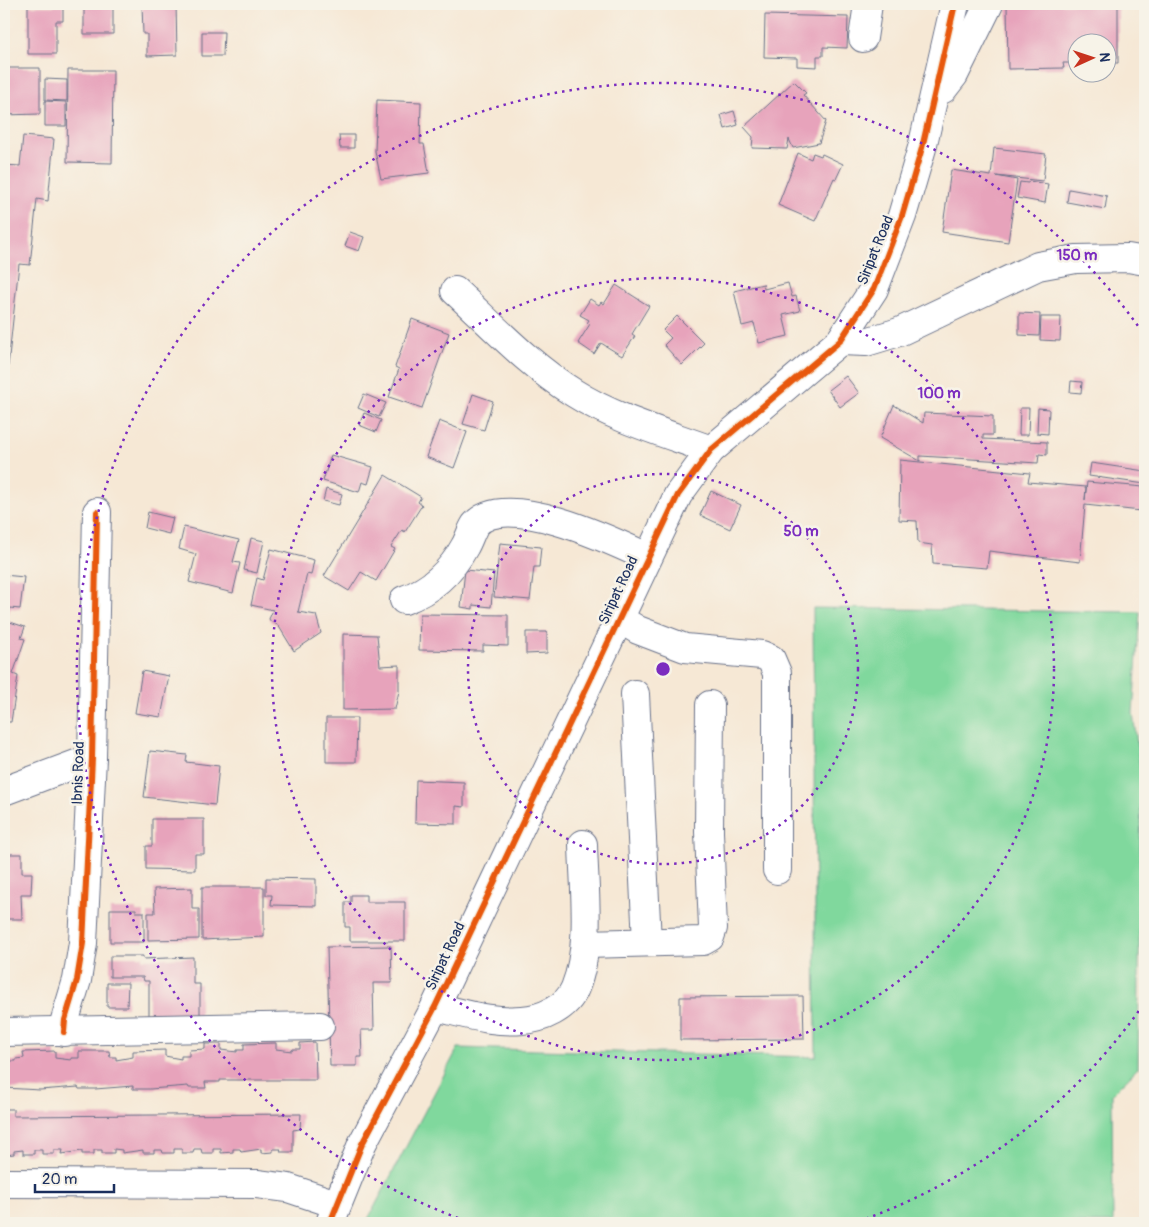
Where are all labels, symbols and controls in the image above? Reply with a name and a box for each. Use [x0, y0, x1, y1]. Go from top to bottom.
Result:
north arrow [1066, 32, 1116, 82]
text: N [1096, 52, 1113, 63]
street label: Siripat Road [853, 213, 898, 288]
text: 150 m [1057, 246, 1097, 265]
text: 100 m [918, 384, 960, 403]
text: 50 m [784, 522, 818, 541]
street label: Siripat Road [594, 553, 643, 627]
centre of rings [654, 660, 672, 678]
street label: Ibnis Road [68, 741, 89, 805]
street label: Siripat Road [421, 919, 470, 993]
scale bar [35, 1162, 114, 1194]
text: 20 m [42, 1170, 77, 1189]

